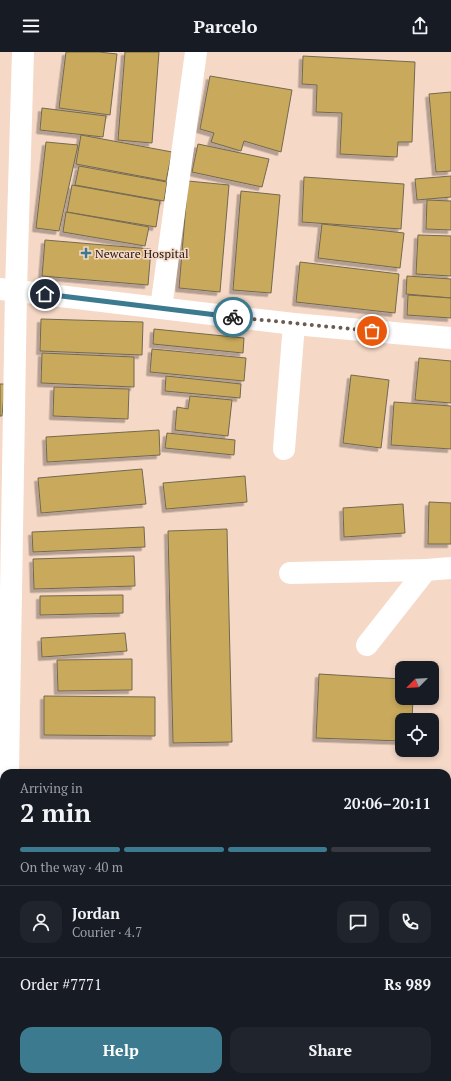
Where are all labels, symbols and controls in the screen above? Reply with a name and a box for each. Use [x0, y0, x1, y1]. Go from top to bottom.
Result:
text: Parcelo [194, 14, 257, 38]
icon: menu [20, 15, 42, 37]
icon: share [409, 15, 431, 37]
place label: Newcare Hospital [95, 246, 189, 261]
marker: Newcare Hospital [80, 247, 92, 259]
pin [28, 277, 62, 311]
icon: home [34, 283, 56, 305]
courier [213, 297, 253, 337]
icon: bike [222, 306, 244, 328]
pin [355, 314, 389, 348]
icon: bag [361, 320, 383, 342]
north arrow [395, 661, 439, 705]
map controls [395, 661, 439, 757]
button: locate [395, 713, 439, 757]
text: Arriving in [20, 779, 83, 797]
text: 20:06–20:11 [344, 793, 431, 813]
text: 2 min [20, 795, 91, 829]
text: On the way · 40 m [20, 858, 123, 876]
button: person [20, 901, 62, 943]
button: chat [337, 901, 379, 943]
button: phone [389, 901, 431, 943]
text: Jordan [72, 903, 120, 923]
text: Courier · 4.7 [72, 923, 142, 941]
text: Order #7771 [20, 974, 102, 994]
text: Rs 989 [384, 974, 431, 994]
button: Help [20, 1027, 222, 1073]
button: Share [230, 1027, 431, 1073]

